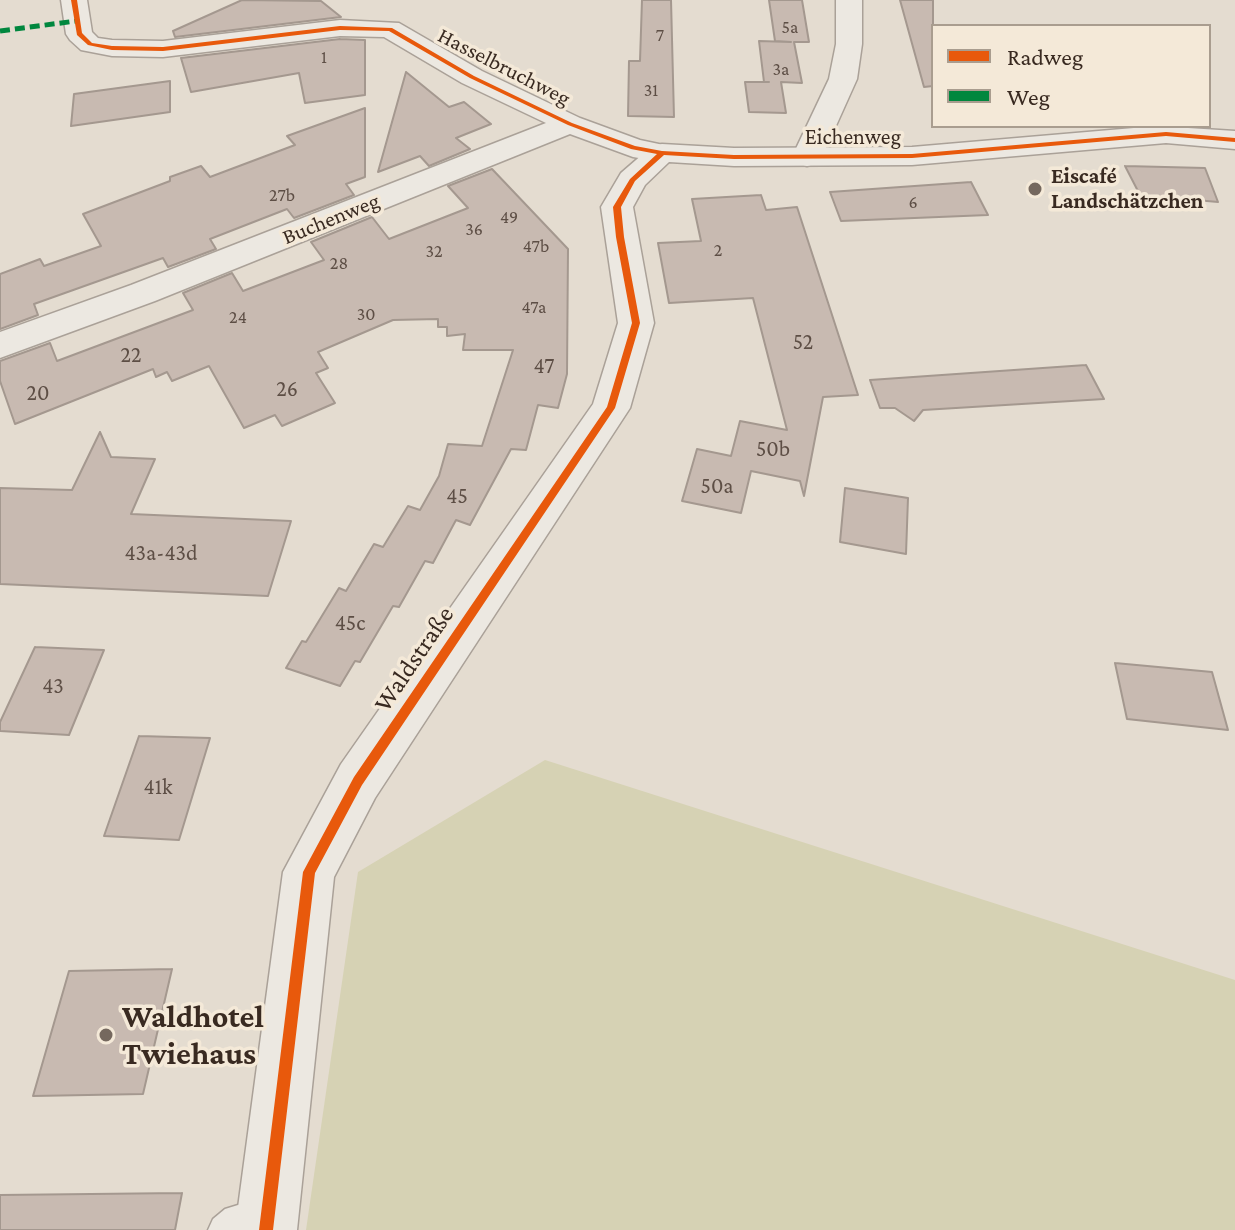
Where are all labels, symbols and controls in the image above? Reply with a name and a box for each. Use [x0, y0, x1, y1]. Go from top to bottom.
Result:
house number: 5a [782, 16, 798, 38]
street label: Hasselbruchweg [433, 22, 575, 112]
house number: 7 [656, 24, 664, 46]
legend [931, 24, 1211, 128]
text: Radweg [1007, 43, 1083, 70]
house number: 1 [321, 46, 327, 68]
house number: 3a [773, 58, 789, 80]
house number: 31 [644, 79, 658, 101]
text: Weg [1007, 83, 1050, 110]
street label: Eichenweg [805, 124, 901, 150]
place label: Eiscafé Landschätzchen [1051, 163, 1203, 214]
marker: Eiscafé Landschätzchen [1026, 180, 1044, 198]
house number: 27b [269, 184, 295, 206]
street label: Buchenweg [279, 188, 383, 250]
house number: 6 [908, 191, 918, 213]
house number: 49 [500, 206, 518, 228]
house number: 36 [465, 218, 483, 240]
house number: 47b [523, 235, 549, 257]
house number: 2 [714, 239, 722, 261]
house number: 32 [425, 240, 443, 262]
house number: 28 [330, 252, 348, 274]
house number: 47a [522, 296, 546, 318]
house number: 30 [357, 303, 375, 325]
house number: 24 [229, 306, 247, 328]
house number: 52 [793, 329, 813, 355]
house number: 22 [121, 342, 141, 368]
house number: 47 [534, 353, 554, 379]
house number: 26 [276, 376, 298, 402]
house number: 20 [27, 380, 49, 406]
house number: 50b [756, 436, 790, 462]
house number: 50a [700, 473, 734, 499]
house number: 45 [446, 483, 468, 509]
house number: 43a-43d [125, 540, 197, 566]
street label: Waldstraße [367, 600, 461, 718]
house number: 45c [335, 610, 365, 636]
house number: 43 [42, 673, 64, 699]
house number: 41k [143, 774, 173, 800]
place label: Waldhotel Twiehaus [122, 998, 264, 1073]
marker: Waldhotel Twiehaus [97, 1026, 115, 1044]

